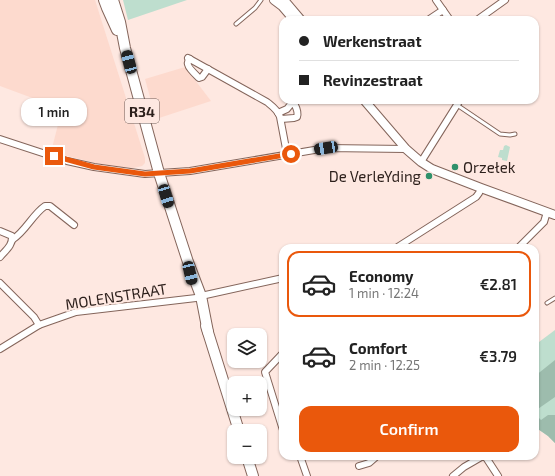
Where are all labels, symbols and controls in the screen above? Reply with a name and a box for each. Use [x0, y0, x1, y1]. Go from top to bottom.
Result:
text: Werkenstraat [323, 32, 422, 50]
car [120, 49, 138, 75]
text: Revinzestraat [323, 71, 423, 89]
callout: 1 min [21, 98, 87, 126]
road number: R34 [125, 99, 159, 123]
text: 1 min [39, 104, 69, 120]
car [313, 140, 339, 156]
route start [282, 145, 300, 163]
route end [45, 147, 63, 165]
place label: Orzełek [463, 158, 516, 176]
marker: Orzełek [450, 162, 460, 172]
place label: De VerleYding [329, 167, 422, 185]
marker: De VerleYding [424, 171, 434, 181]
car [157, 183, 175, 209]
car [181, 260, 199, 286]
icon: car [301, 266, 337, 302]
text: Economy [349, 267, 414, 285]
text: €2.81 [480, 275, 517, 293]
street label: MOLENSTRAAT [64, 279, 168, 313]
text: 1 min · 12:24 [349, 285, 419, 301]
map controls [227, 328, 267, 464]
button: layers [227, 328, 267, 368]
icon: car [301, 338, 337, 374]
text: Comfort [349, 339, 407, 357]
text: €3.79 [479, 347, 517, 365]
text: 2 min · 12:25 [349, 357, 420, 373]
button: + [227, 376, 267, 416]
button: Confirm [299, 406, 519, 452]
button: − [227, 424, 267, 464]

